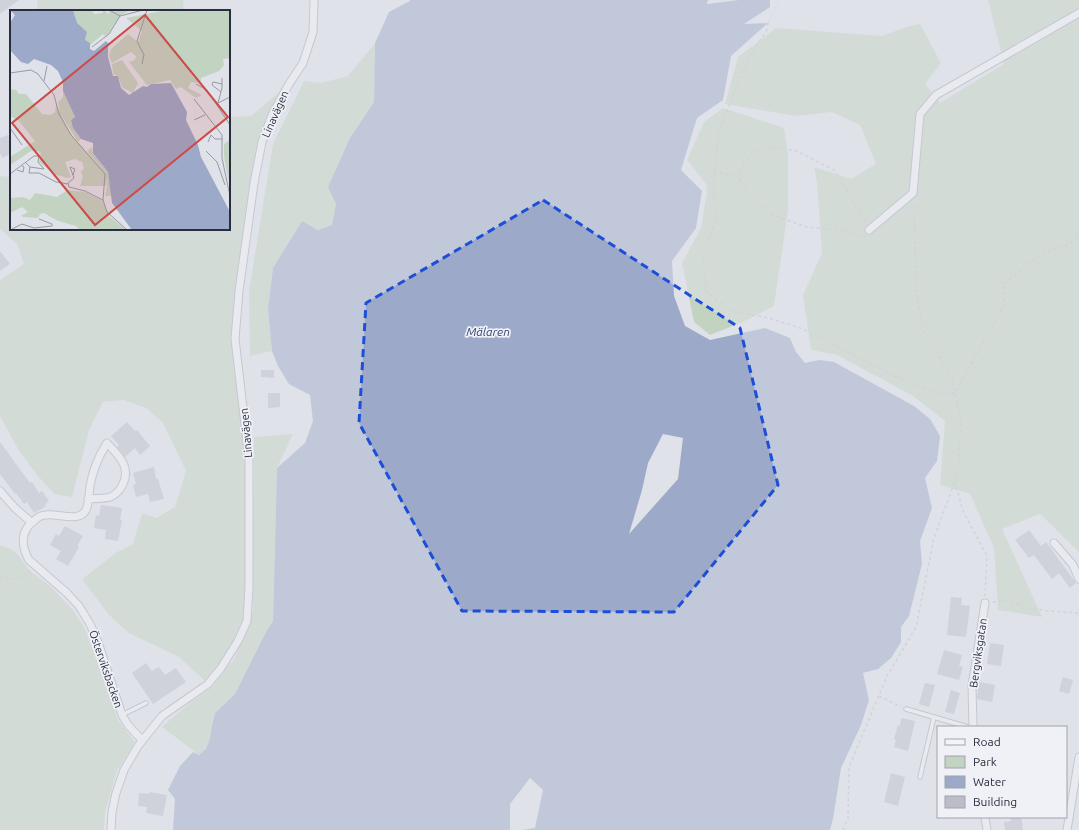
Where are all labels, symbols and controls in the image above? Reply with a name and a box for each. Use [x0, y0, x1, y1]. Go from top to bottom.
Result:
inset map [10, 10, 230, 230]
street label: Linavägen [259, 89, 291, 139]
water label: Mälaren [466, 325, 510, 338]
street label: Linavägen [238, 408, 254, 458]
street label: Bergviksgatan [967, 617, 989, 689]
street label: Österviksbacken [87, 629, 125, 709]
legend [937, 726, 1067, 818]
text: Road [973, 735, 1001, 748]
text: Park [973, 755, 997, 768]
text: Water [973, 775, 1006, 788]
text: Building [973, 795, 1017, 808]

